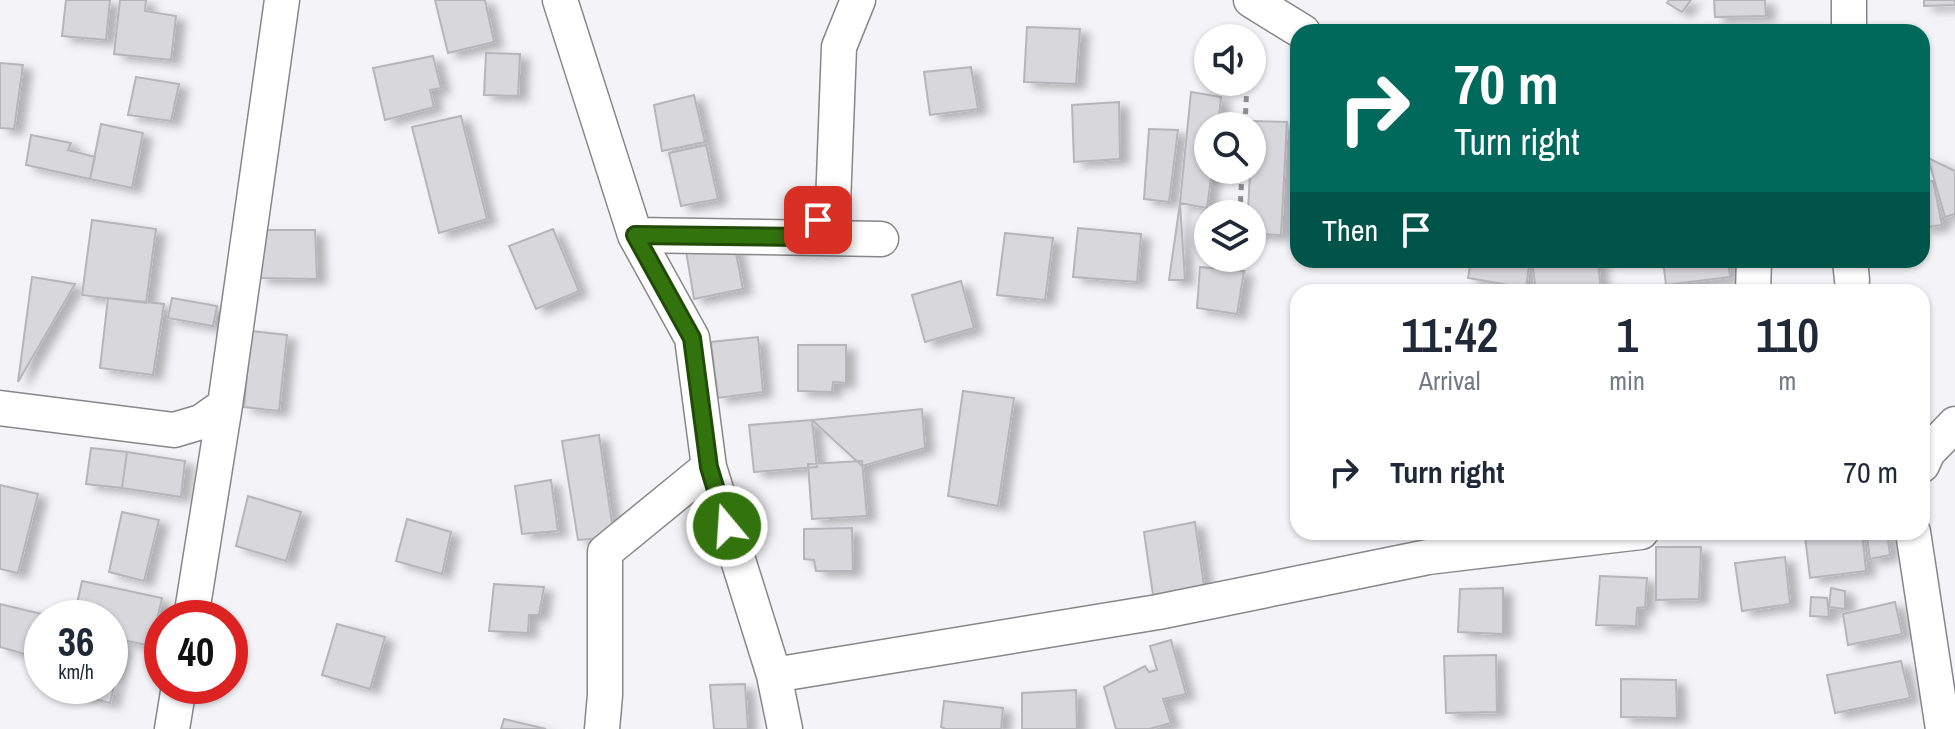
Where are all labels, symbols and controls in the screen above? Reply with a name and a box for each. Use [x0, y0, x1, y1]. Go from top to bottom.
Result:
map controls [1194, 24, 1266, 272]
button: sound [1194, 24, 1266, 96]
text: 70 m [1454, 46, 1559, 121]
icon: right [1322, 56, 1426, 160]
button: search [1194, 112, 1266, 184]
text: Turn right [1454, 118, 1579, 166]
pin [784, 186, 852, 254]
icon: arrive [796, 198, 840, 242]
button: layers [1194, 200, 1266, 272]
icon: arrive [1394, 208, 1438, 252]
text: Then [1322, 210, 1378, 250]
text: 11:42 [1401, 302, 1498, 367]
text: 1 [1616, 302, 1638, 367]
text: 110 [1756, 302, 1819, 367]
text: Arrival [1419, 363, 1480, 398]
text: min [1609, 363, 1645, 398]
text: m [1779, 363, 1796, 398]
icon: right [1322, 450, 1366, 494]
text: Turn right [1390, 452, 1504, 492]
text: 70 m [1843, 452, 1898, 492]
position arrow [685, 484, 769, 568]
speed limit sign: 40 [144, 600, 248, 704]
text: 36 [58, 615, 94, 668]
text: km/h [58, 658, 94, 685]

